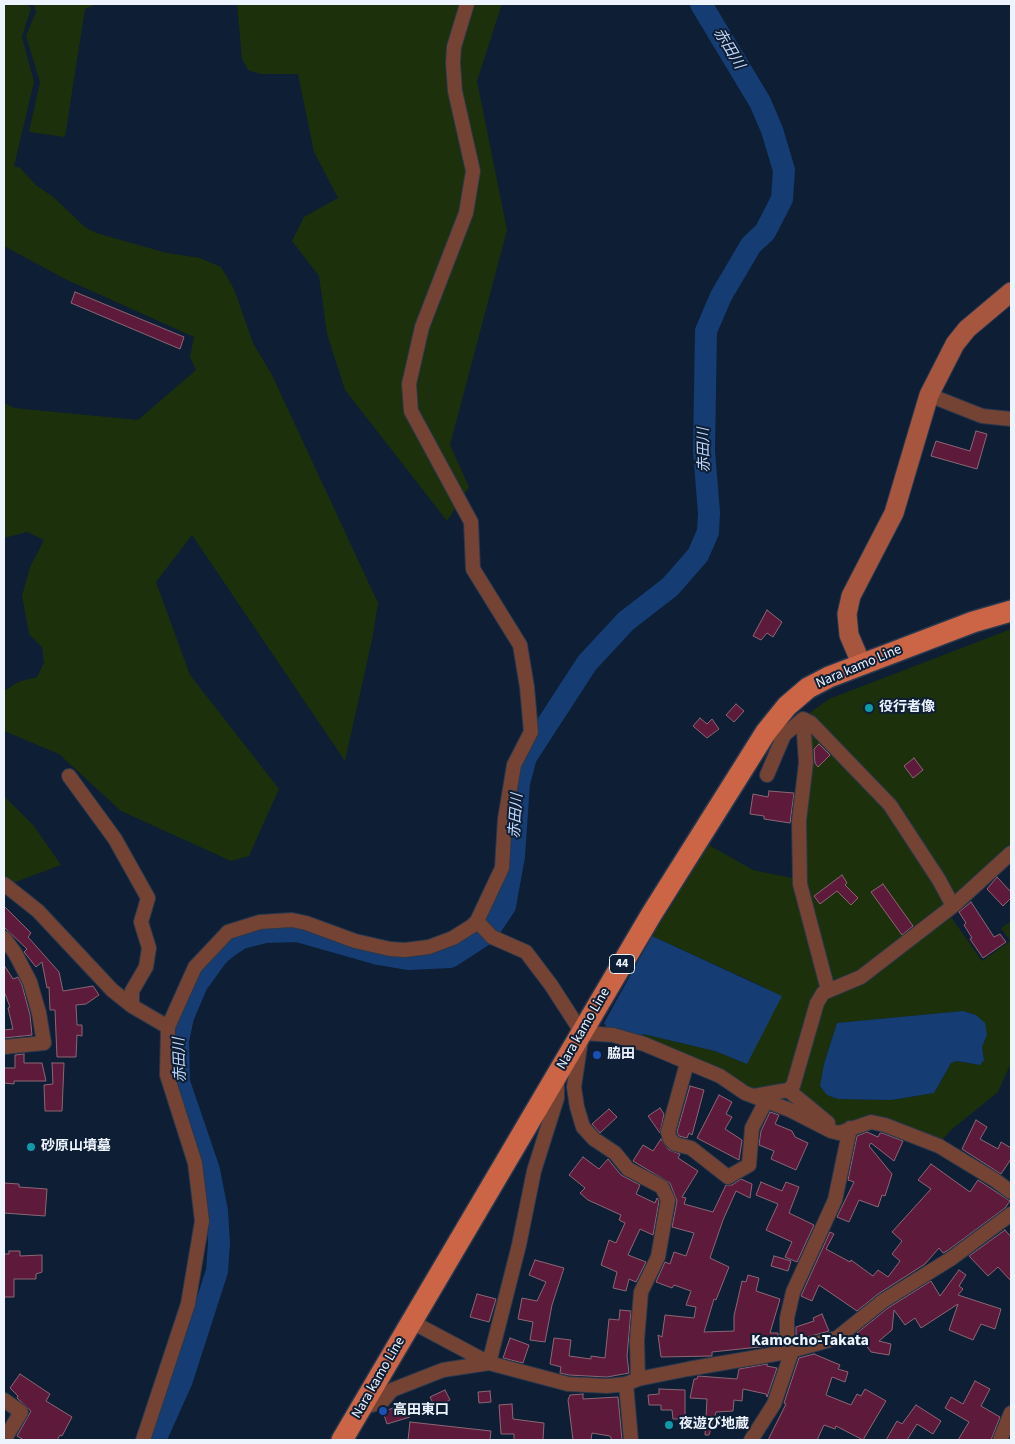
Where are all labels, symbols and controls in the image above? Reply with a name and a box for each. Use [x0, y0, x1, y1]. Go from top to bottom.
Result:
water label: 赤田川 [709, 25, 747, 73]
water label: 赤田川 [696, 427, 714, 473]
street label: Nara kamo Line [814, 641, 904, 693]
place label: 役行者像 [879, 700, 935, 716]
marker: 役行者像 [863, 702, 875, 714]
water label: 赤田川 [506, 793, 528, 839]
road number: 44 [610, 954, 634, 974]
street label: Nara kamo Line [554, 985, 614, 1073]
water label: 赤田川 [171, 1037, 191, 1083]
place label: 脇田 [607, 1047, 635, 1063]
marker: 脇田 [591, 1049, 603, 1061]
place label: 砂原山墳墓 [41, 1139, 111, 1155]
marker: 砂原山墳墓 [25, 1141, 37, 1153]
district label: Kamocho-Takata [751, 1331, 869, 1351]
street label: Nara kamo Line [349, 1334, 409, 1422]
place label: 高田東口 [393, 1403, 449, 1419]
marker: 高田東口 [377, 1405, 389, 1417]
place label: 夜遊び地蔵 [679, 1417, 749, 1433]
marker: 夜遊び地蔵 [663, 1419, 675, 1431]

